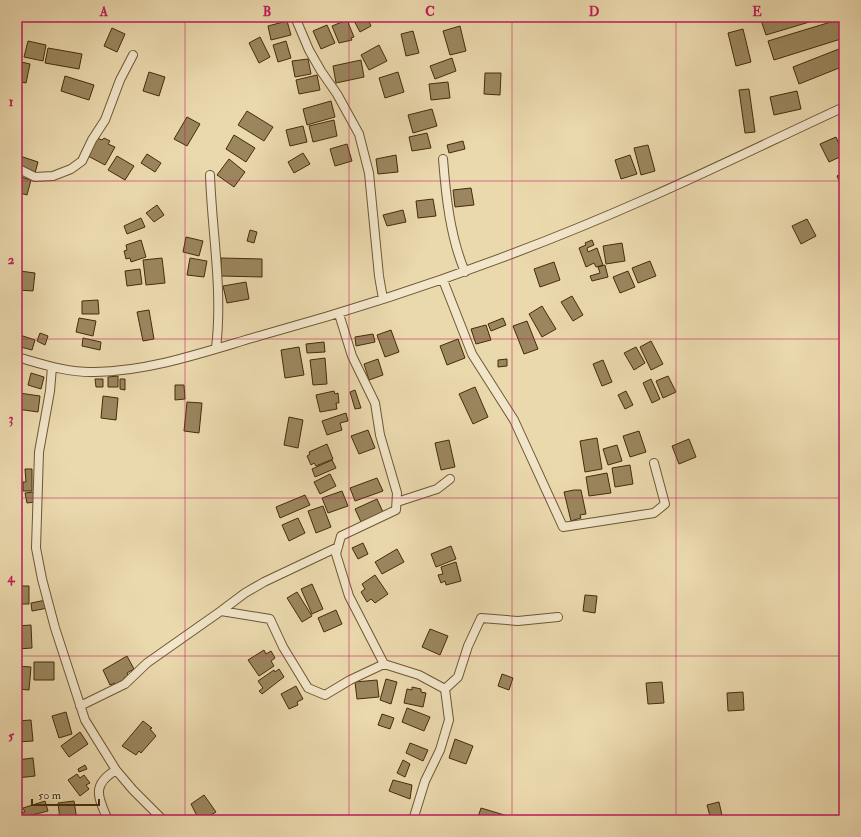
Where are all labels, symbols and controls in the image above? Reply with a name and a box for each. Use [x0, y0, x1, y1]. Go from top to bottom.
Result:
text: A [99, 4, 109, 20]
text: B [263, 4, 271, 20]
text: C [425, 4, 435, 20]
text: D [589, 4, 600, 20]
text: E [752, 4, 762, 20]
text: 1 [9, 94, 14, 110]
text: 2 [8, 252, 15, 268]
text: 3 [9, 411, 14, 427]
text: 4 [6, 570, 15, 586]
text: 5 [8, 728, 14, 744]
scale bar [32, 781, 99, 807]
text: 50 m [38, 788, 62, 803]

